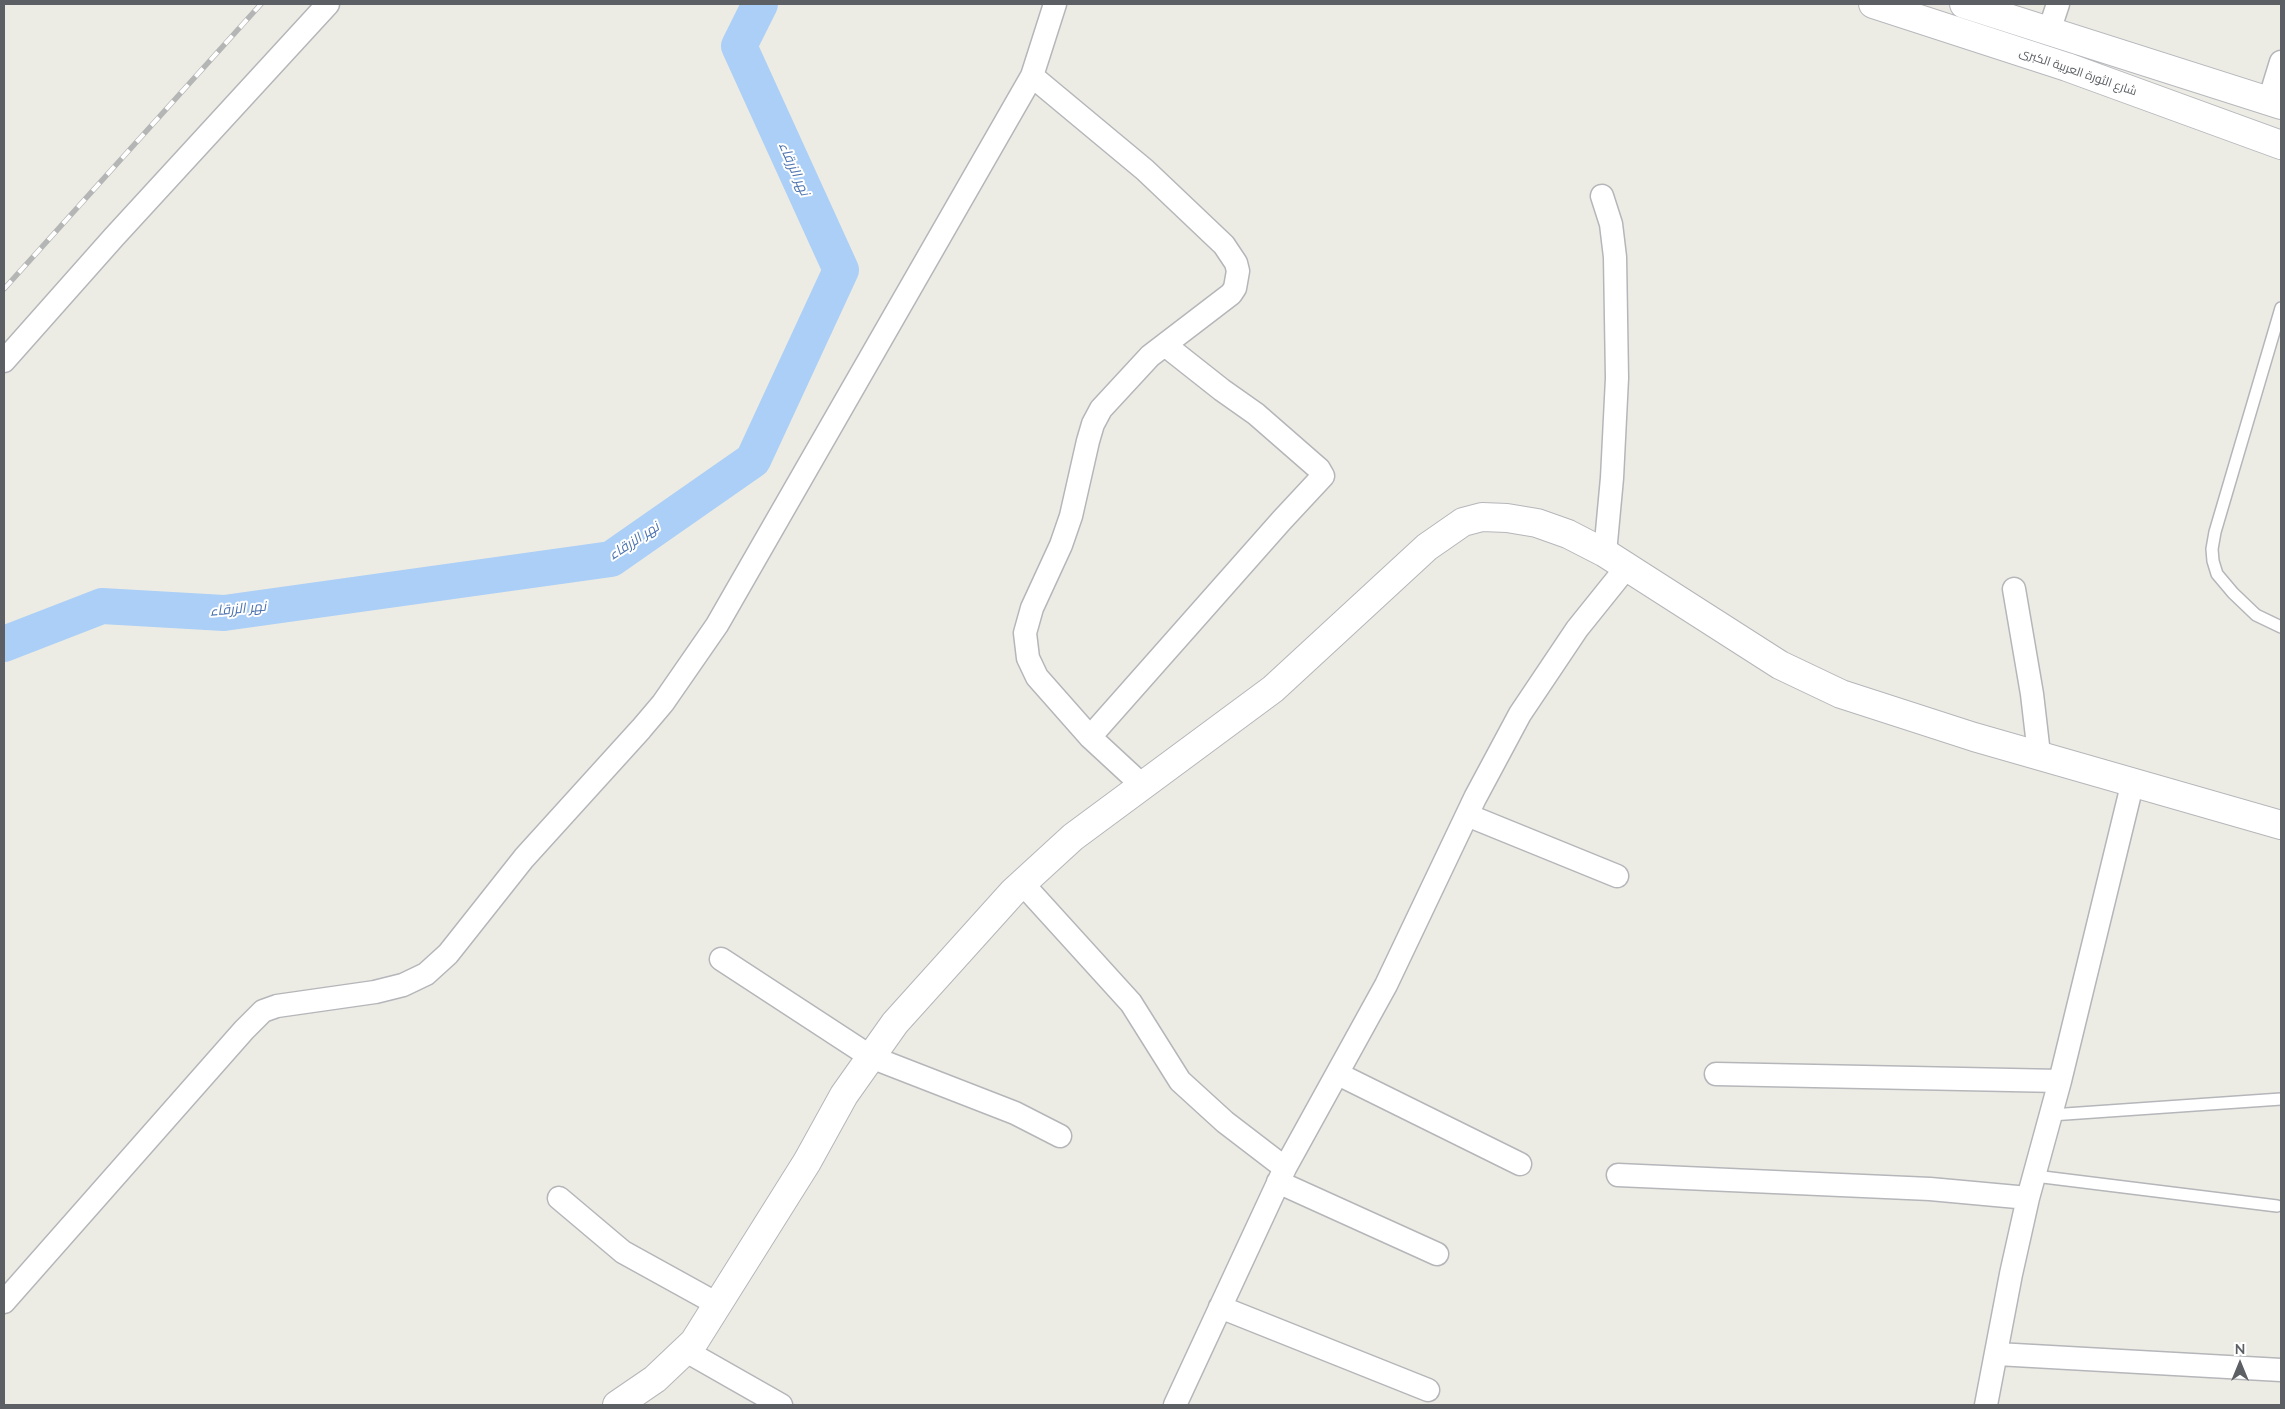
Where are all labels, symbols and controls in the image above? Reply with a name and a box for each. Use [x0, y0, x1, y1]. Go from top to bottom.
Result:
street label: شارع الثورة العربية الكبرى [2017, 45, 2139, 99]
water label: نهر الزرقاء [775, 140, 813, 198]
water label: نهر الزرقاء [606, 519, 662, 563]
water label: نهر الزرقاء [209, 598, 267, 620]
north arrow [2215, 1339, 2265, 1389]
text: N [2235, 1340, 2245, 1358]

